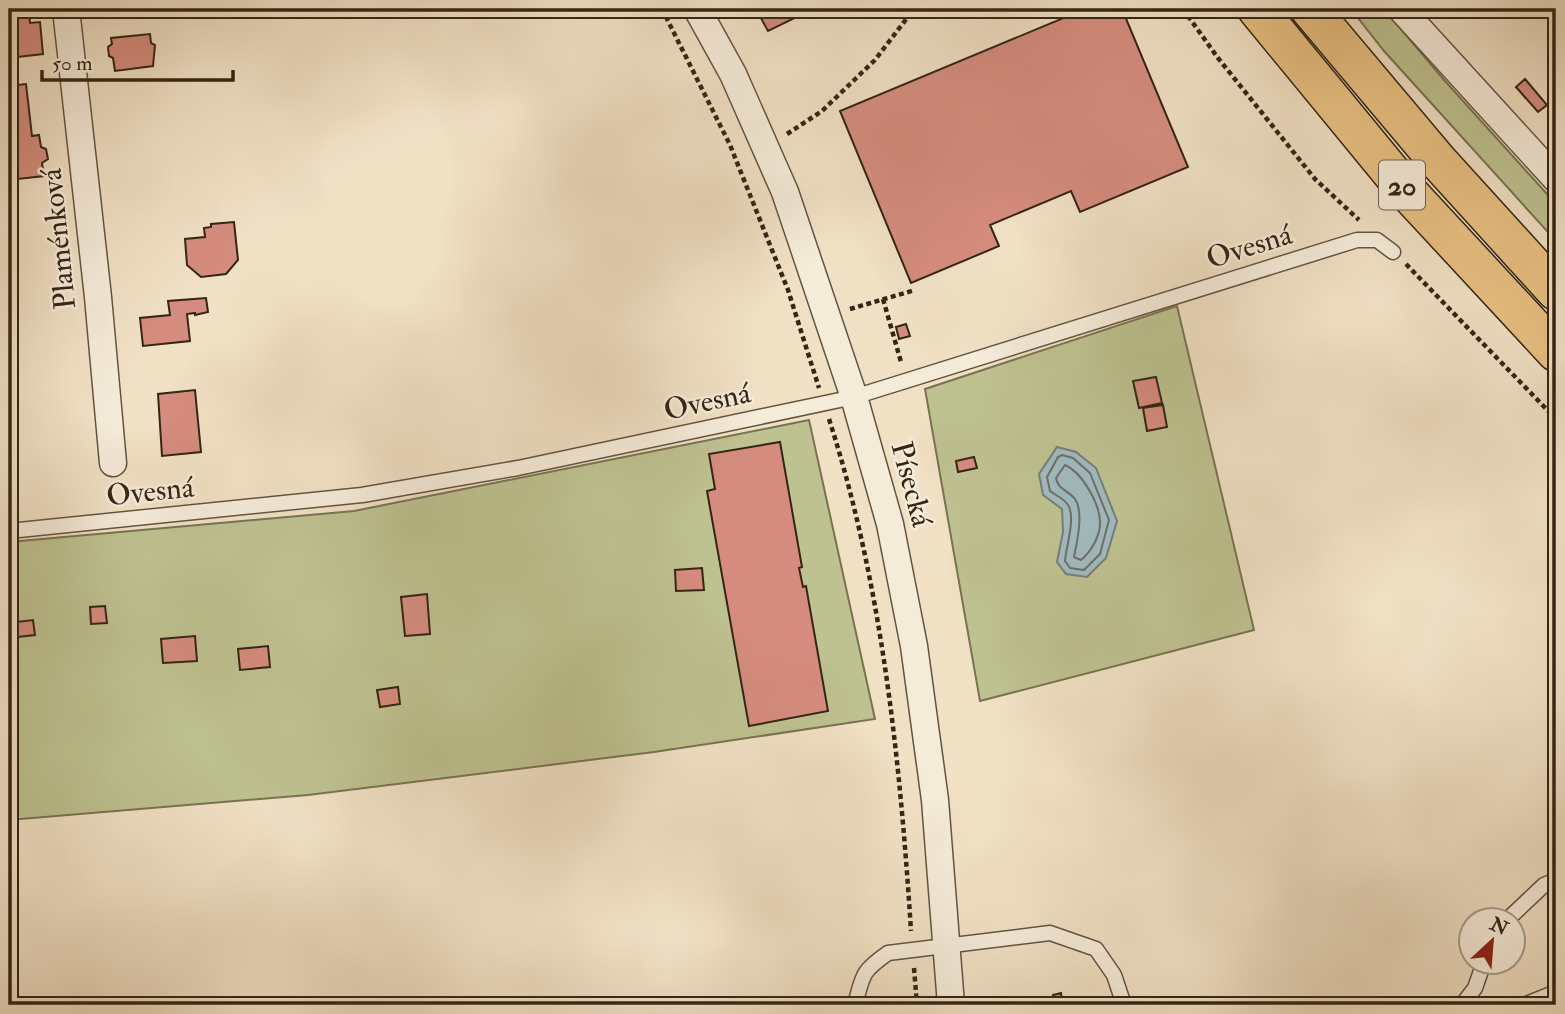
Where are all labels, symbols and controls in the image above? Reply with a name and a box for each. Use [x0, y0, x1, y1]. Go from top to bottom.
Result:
scale bar [42, 38, 233, 82]
text: 50 m [52, 50, 93, 77]
road number: 20 [1379, 160, 1425, 210]
street label: Plaménková [33, 166, 84, 311]
street label: Ovesná [1202, 216, 1297, 277]
street label: Ovesná [660, 374, 754, 429]
street label: Písecká [882, 438, 941, 531]
street label: Ovesná [105, 468, 196, 514]
north arrow [1456, 906, 1526, 976]
text: N [1485, 912, 1513, 942]

